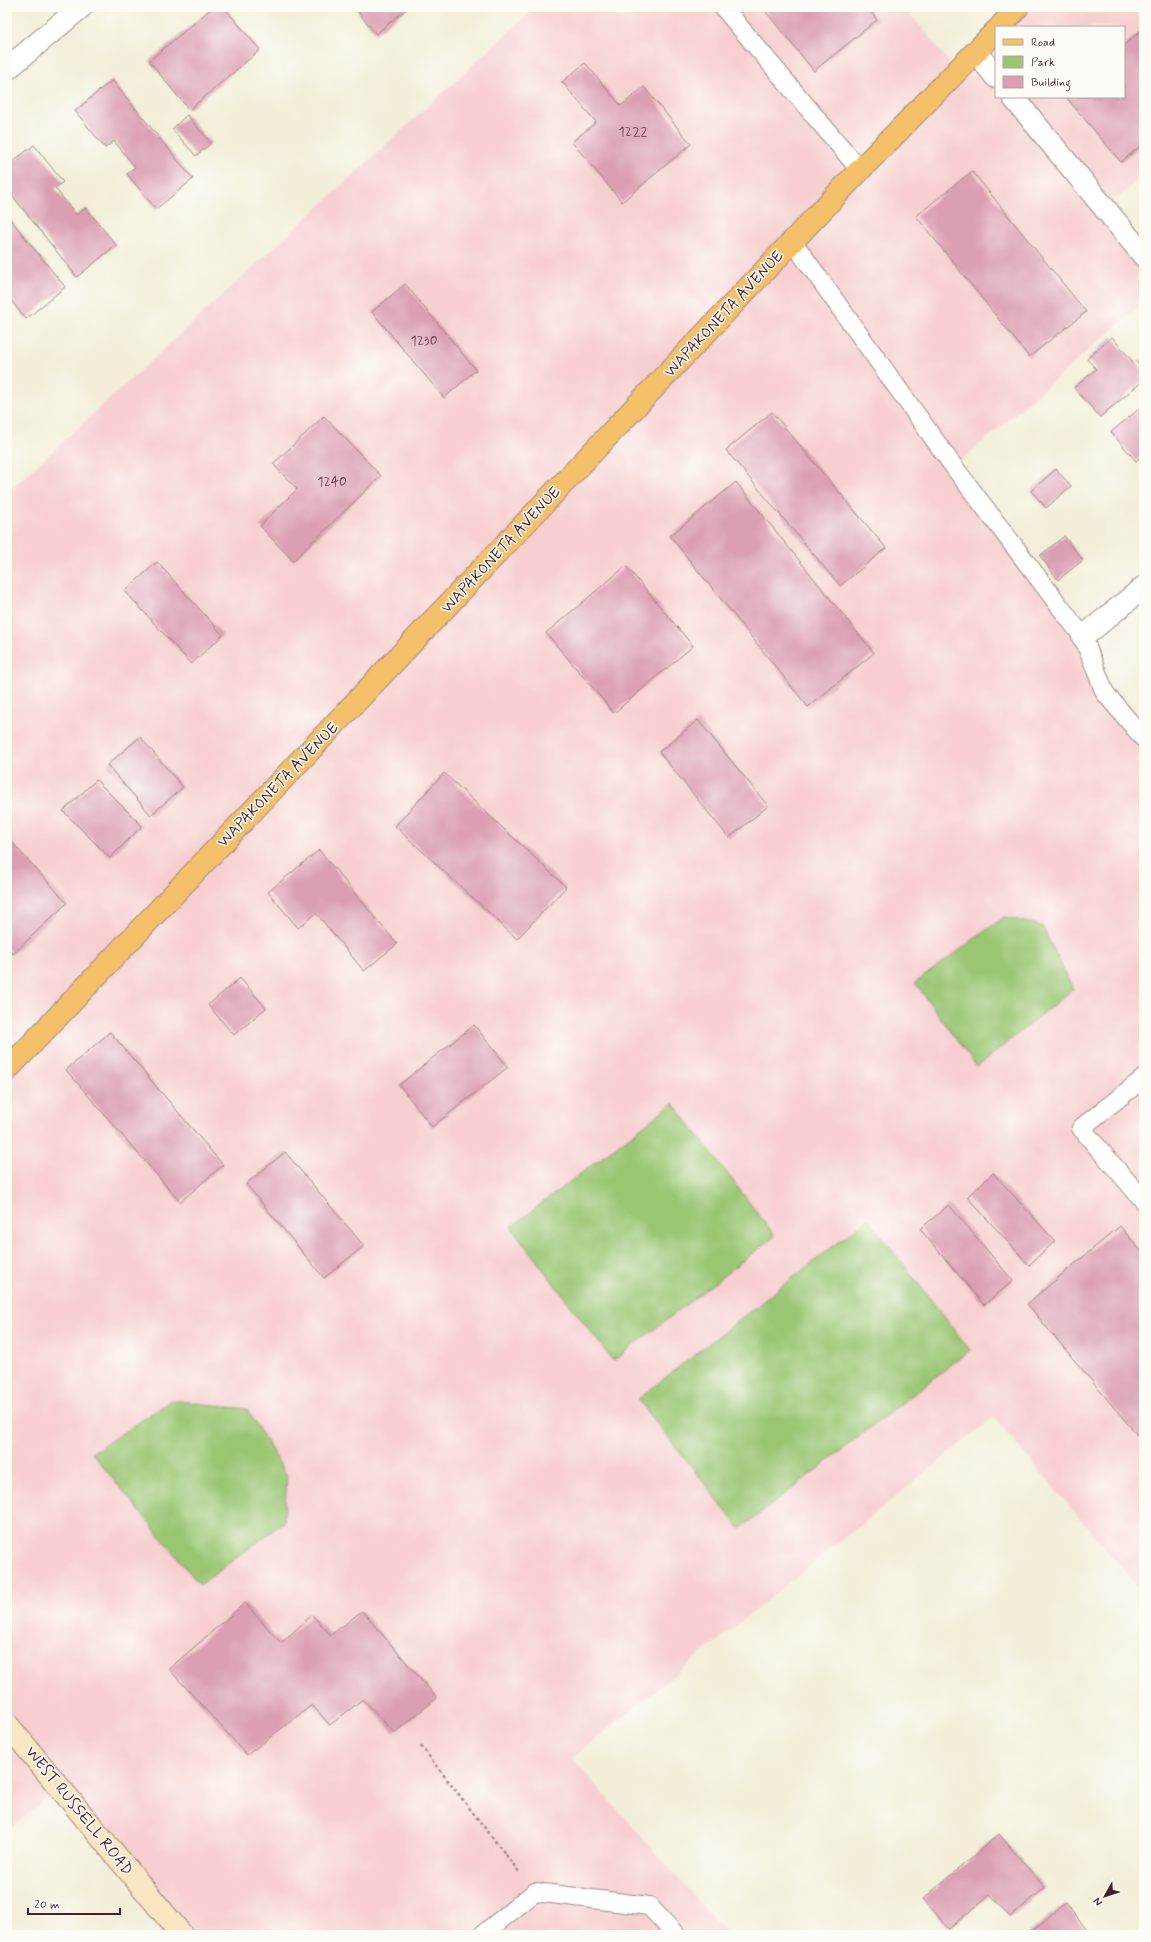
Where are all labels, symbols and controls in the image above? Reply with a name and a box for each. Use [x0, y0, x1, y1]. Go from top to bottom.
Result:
legend [995, 26, 1125, 98]
text: Road [1031, 35, 1055, 51]
text: Park [1031, 55, 1055, 71]
text: Building [1031, 75, 1071, 92]
house number: 1222 [619, 123, 648, 141]
street label: WAPAKONETA AVENUE [660, 246, 788, 382]
house number: 1230 [410, 332, 438, 350]
house number: 1240 [317, 473, 347, 491]
street label: WAPAKONETA AVENUE [437, 482, 565, 618]
street label: WAPAKONETA AVENUE [213, 718, 343, 852]
street label: WEST RUSSELL ROAD [20, 1742, 138, 1880]
north arrow [1085, 1876, 1125, 1916]
scale bar [28, 1890, 120, 1916]
text: N [1090, 1894, 1106, 1909]
text: 20 m [34, 1897, 60, 1913]

